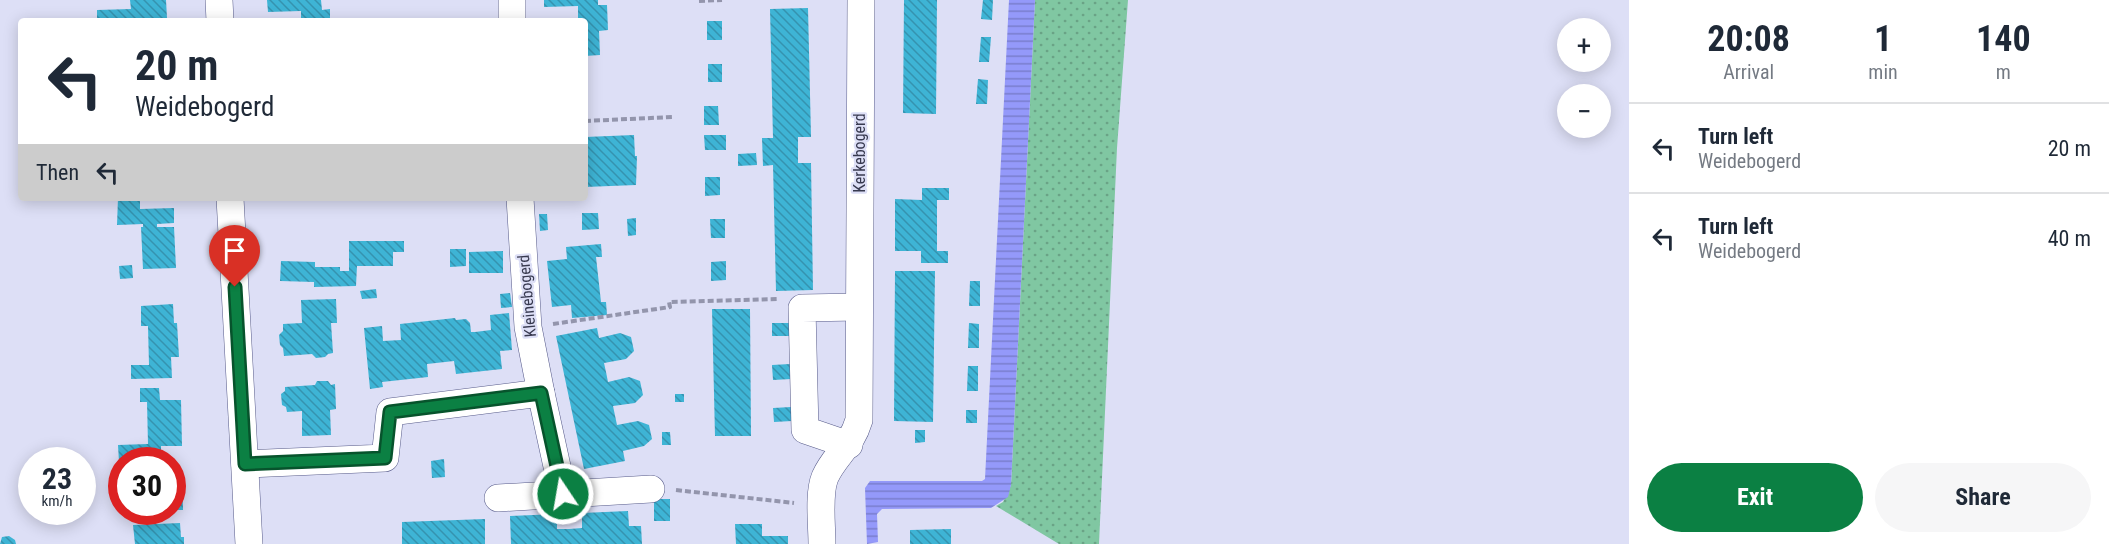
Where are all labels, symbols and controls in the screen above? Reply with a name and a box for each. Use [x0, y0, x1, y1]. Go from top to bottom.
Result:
map controls [1557, 18, 1611, 138]
button: + [1557, 18, 1611, 72]
text: 20:08 [1707, 18, 1790, 60]
text: 1 [1874, 18, 1892, 60]
text: 140 [1976, 18, 2031, 60]
text: 20 m [135, 41, 218, 90]
icon: left [36, 42, 114, 120]
text: Arrival [1723, 60, 1774, 84]
text: min [1868, 60, 1898, 84]
text: m [1996, 60, 2011, 84]
button: − [1557, 84, 1611, 138]
text: Weidebogerd [135, 91, 274, 123]
street label: Kerkebogerd [850, 113, 869, 193]
text: Turn left [1698, 124, 1773, 149]
icon: left [1647, 132, 1680, 165]
text: 20 m [2048, 136, 2091, 161]
text: Weidebogerd [1698, 149, 1801, 173]
icon: left [91, 156, 124, 189]
text: Then [36, 160, 79, 185]
text: Turn left [1698, 214, 1773, 239]
icon: left [1647, 222, 1680, 255]
pin [209, 225, 260, 287]
text: 40 m [2048, 226, 2091, 251]
icon: arrive [218, 234, 251, 267]
text: Weidebogerd [1698, 239, 1801, 263]
street label: Kleinebogerd [514, 254, 540, 338]
speed limit sign: 30 [108, 447, 186, 525]
text: 23 [42, 461, 72, 496]
position arrow [531, 462, 595, 526]
button: Exit [1647, 463, 1863, 532]
button: Share [1875, 463, 2091, 532]
text: km/h [42, 492, 72, 510]

